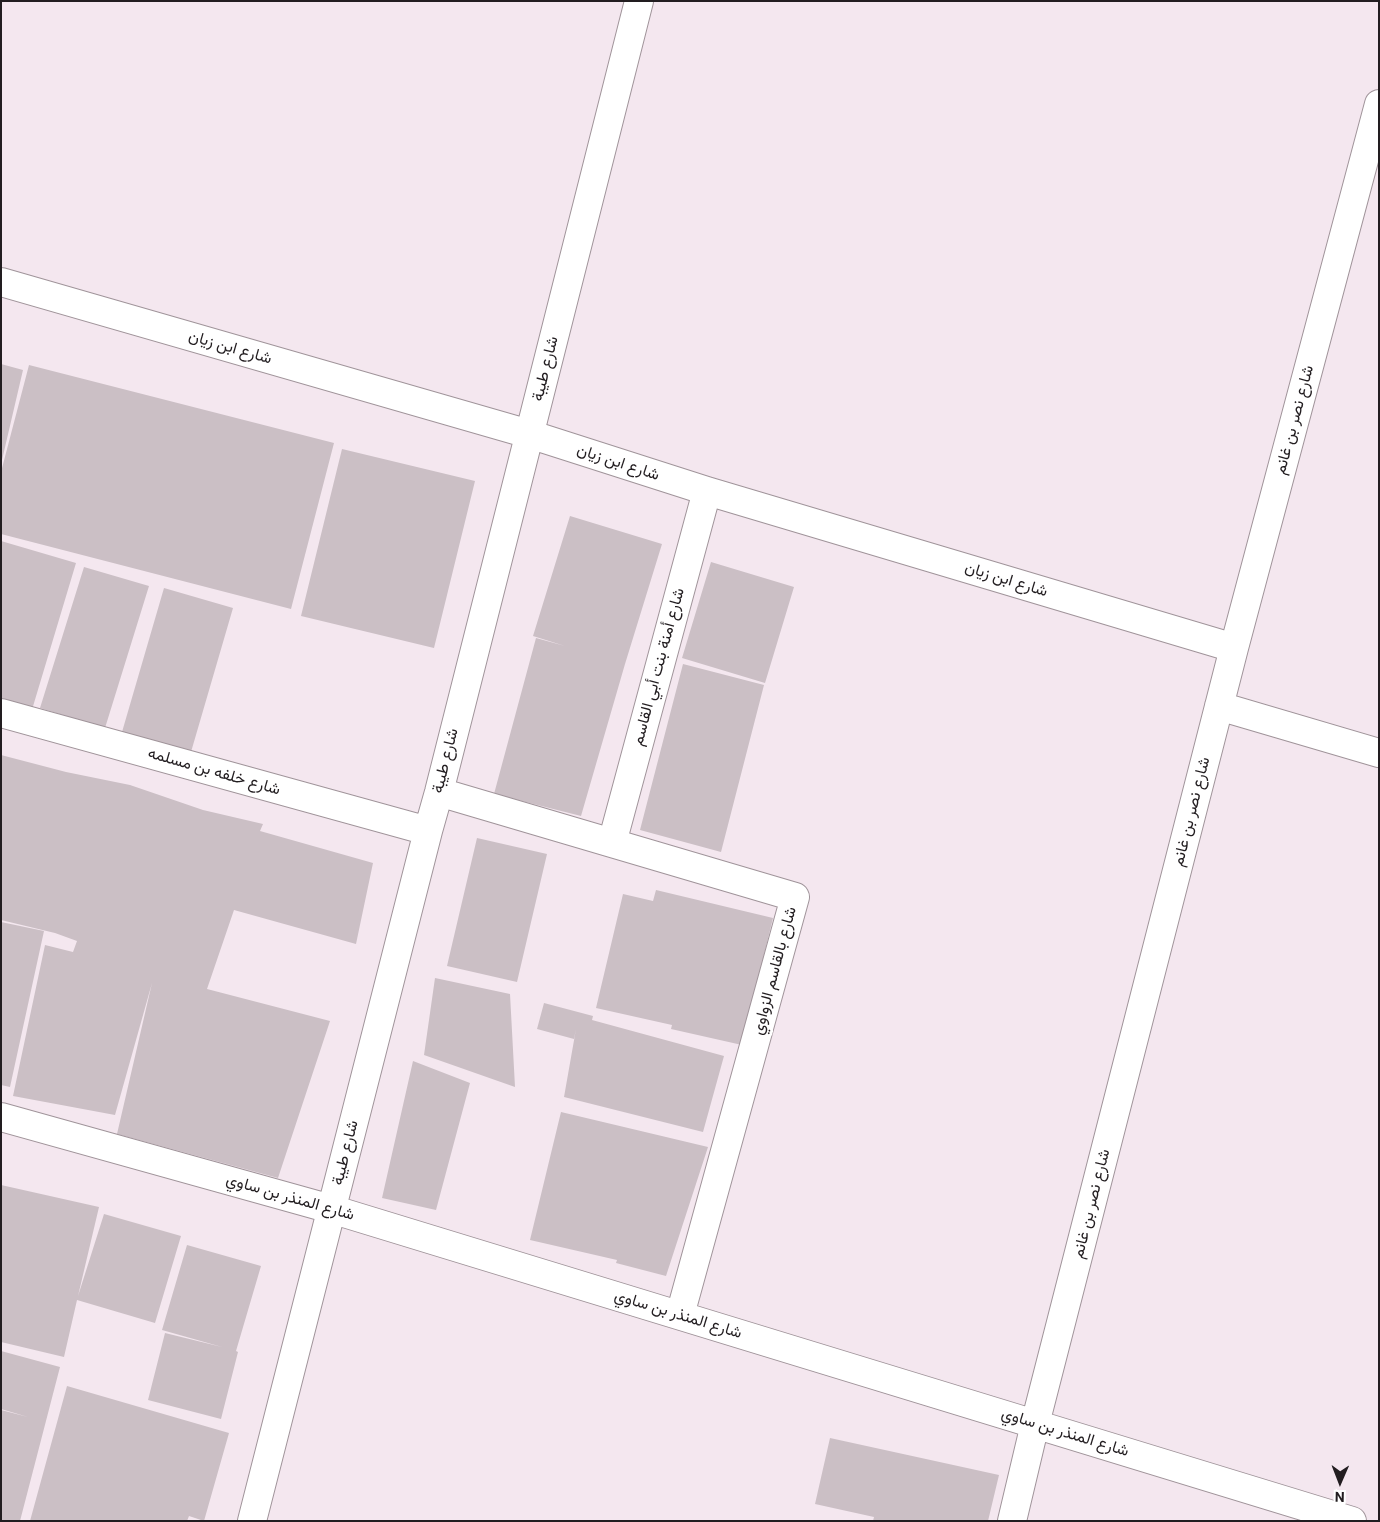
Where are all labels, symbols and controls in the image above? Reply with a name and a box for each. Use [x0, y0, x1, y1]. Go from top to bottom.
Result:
street label: شارع ابن زيان [186, 327, 274, 369]
street label: شارع طيبة [529, 335, 563, 403]
street label: شارع نصر بن غانم [1271, 363, 1319, 477]
street label: شارع ابن زيان [574, 441, 662, 485]
street label: شارع ابن زيان [962, 558, 1050, 602]
street label: شارع أمنة بنت أبي القاسم [629, 586, 689, 748]
street label: شارع طيبة [429, 727, 463, 795]
street label: شارع خلفه بن مسلمه [146, 744, 282, 800]
street label: شارع نصر بن غانم [1169, 755, 1215, 869]
street label: شارع بالقاسم الزواوي [749, 905, 801, 1037]
street label: شارع طيبة [329, 1119, 363, 1187]
street label: شارع نصر بن غانم [1069, 1147, 1115, 1261]
street label: شارع المنذر بن ساوي [224, 1171, 356, 1225]
street label: شارع المنذر بن ساوي [612, 1286, 744, 1344]
street label: شارع المنذر بن ساوي [999, 1404, 1131, 1462]
north arrow [1315, 1457, 1365, 1507]
text: N [1335, 1489, 1345, 1505]

